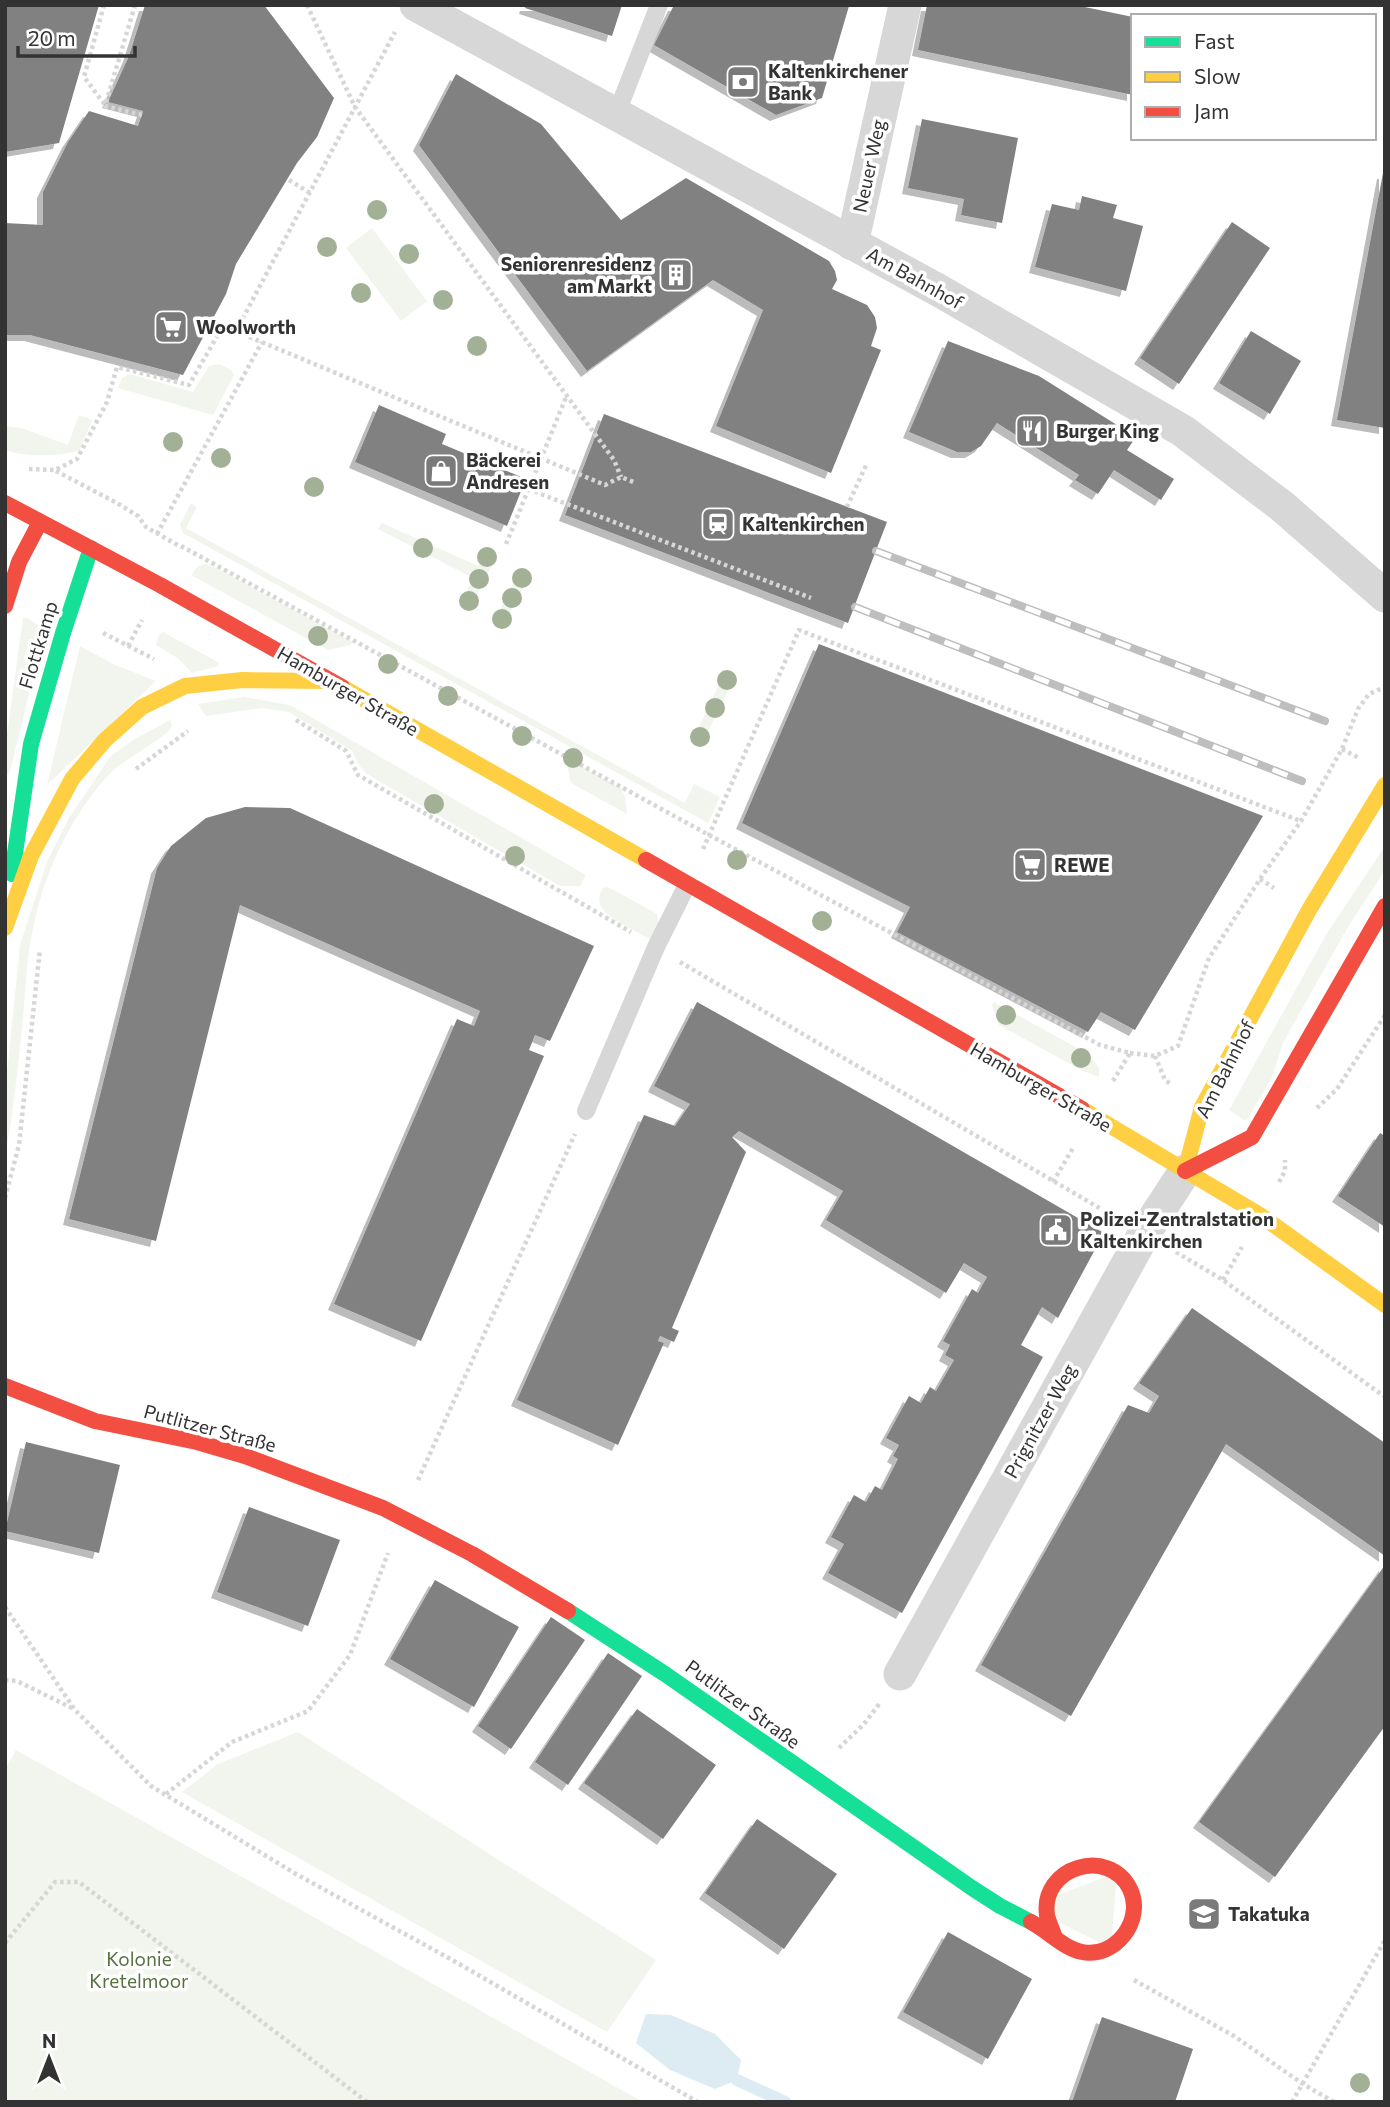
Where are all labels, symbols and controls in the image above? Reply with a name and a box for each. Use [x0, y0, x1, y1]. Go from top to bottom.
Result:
scale bar [18, 14, 135, 58]
legend [1131, 14, 1376, 140]
text: 20 m [28, 25, 76, 50]
text: Fast [1194, 28, 1235, 53]
place label: Kaltenkirchener Bank [768, 59, 908, 104]
bank icon: Kaltenkirchener Bank [724, 63, 762, 101]
text: Slow [1194, 63, 1241, 88]
text: Jam [1194, 98, 1229, 123]
street label: Neuer Weg [847, 117, 890, 215]
street label: Am Bahnhof [863, 242, 968, 314]
place label: Seniorenresidenz am Markt [501, 252, 652, 297]
building icon: Seniorenresidenz am Markt [657, 256, 695, 294]
supermarket icon: Woolworth [152, 308, 190, 346]
place label: Woolworth [196, 315, 296, 338]
restaurant icon: Burger King [1013, 412, 1051, 450]
place label: Burger King [1056, 419, 1160, 442]
place label: Bäckerei Andresen [466, 448, 549, 493]
shop icon: Bäckerei Andresen [422, 452, 460, 490]
station icon: Kaltenkirchen [699, 505, 737, 543]
place label: Kaltenkirchen [742, 512, 864, 535]
street label: Flottkamp [13, 598, 62, 692]
street label: Hamburger Straße [274, 641, 423, 740]
supermarket icon: REWE [1011, 846, 1049, 884]
place label: REWE [1054, 853, 1110, 876]
street label: Am Bahnhof [1190, 1015, 1259, 1122]
street label: Hamburger Straße [967, 1037, 1116, 1136]
place label: Polizei-Zentralstation Kaltenkirchen [1080, 1207, 1274, 1252]
public building icon: Polizei-Zentralstation Kaltenkirchen [1037, 1211, 1075, 1249]
street label: Prignitzer Weg [999, 1360, 1080, 1482]
street label: Putlitzer Straße [141, 1399, 279, 1456]
street label: Putlitzer Straße [681, 1654, 805, 1753]
school or university icon: Takatuka [1185, 1895, 1223, 1933]
place label: Takatuka [1228, 1902, 1310, 1925]
park label: Kolonie Kretelmoor [89, 1947, 189, 1992]
north arrow [14, 2023, 84, 2093]
text: N [42, 2029, 56, 2052]

